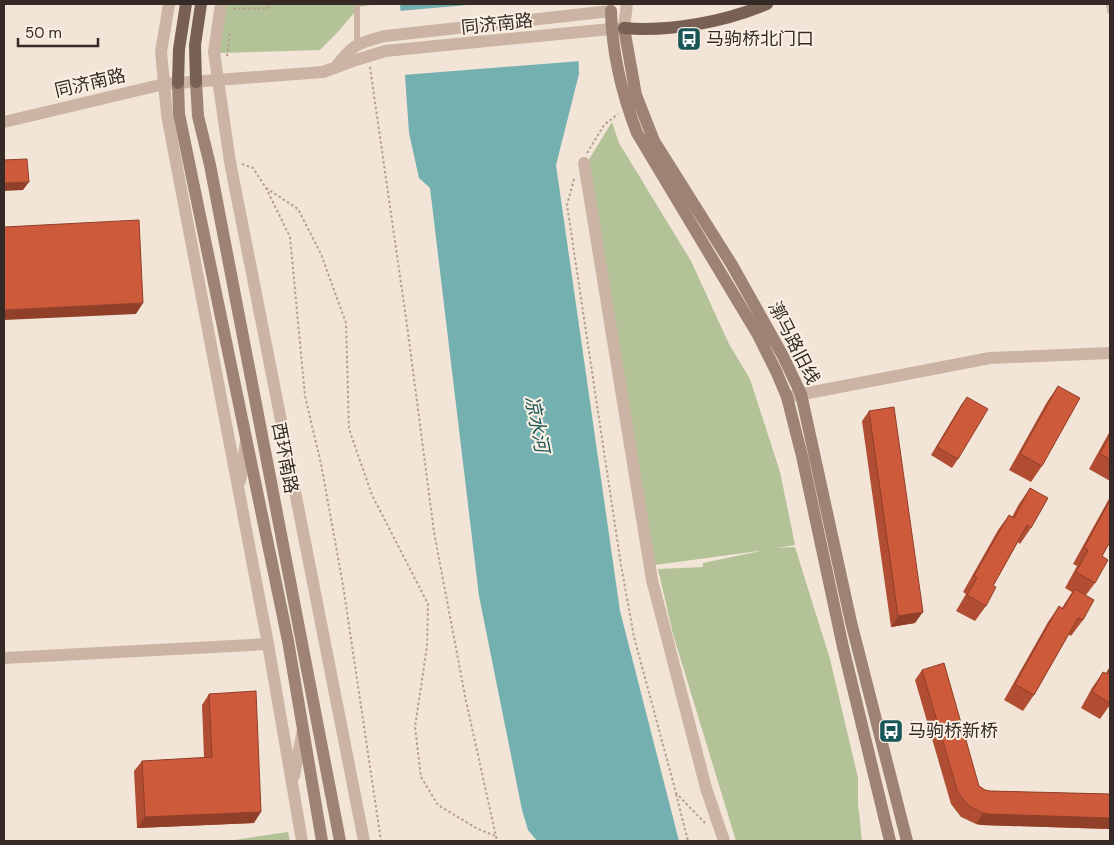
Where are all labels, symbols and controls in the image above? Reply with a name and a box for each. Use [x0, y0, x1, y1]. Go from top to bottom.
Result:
street label: 同济南路 [460, 8, 534, 40]
scale bar [18, 15, 98, 47]
text: 50 m [25, 23, 62, 43]
bus stop icon: 马驹桥北门口 [676, 26, 702, 52]
place label: 马驹桥北门口 [706, 27, 814, 51]
street label: 同济南路 [52, 63, 128, 103]
street label: 漷马路旧线 [763, 297, 825, 389]
water label: 凉水河 [519, 394, 555, 458]
street label: 西环南路 [266, 420, 304, 496]
bus stop icon: 马驹桥新桥 [878, 718, 904, 744]
place label: 马驹桥新桥 [908, 719, 998, 743]

